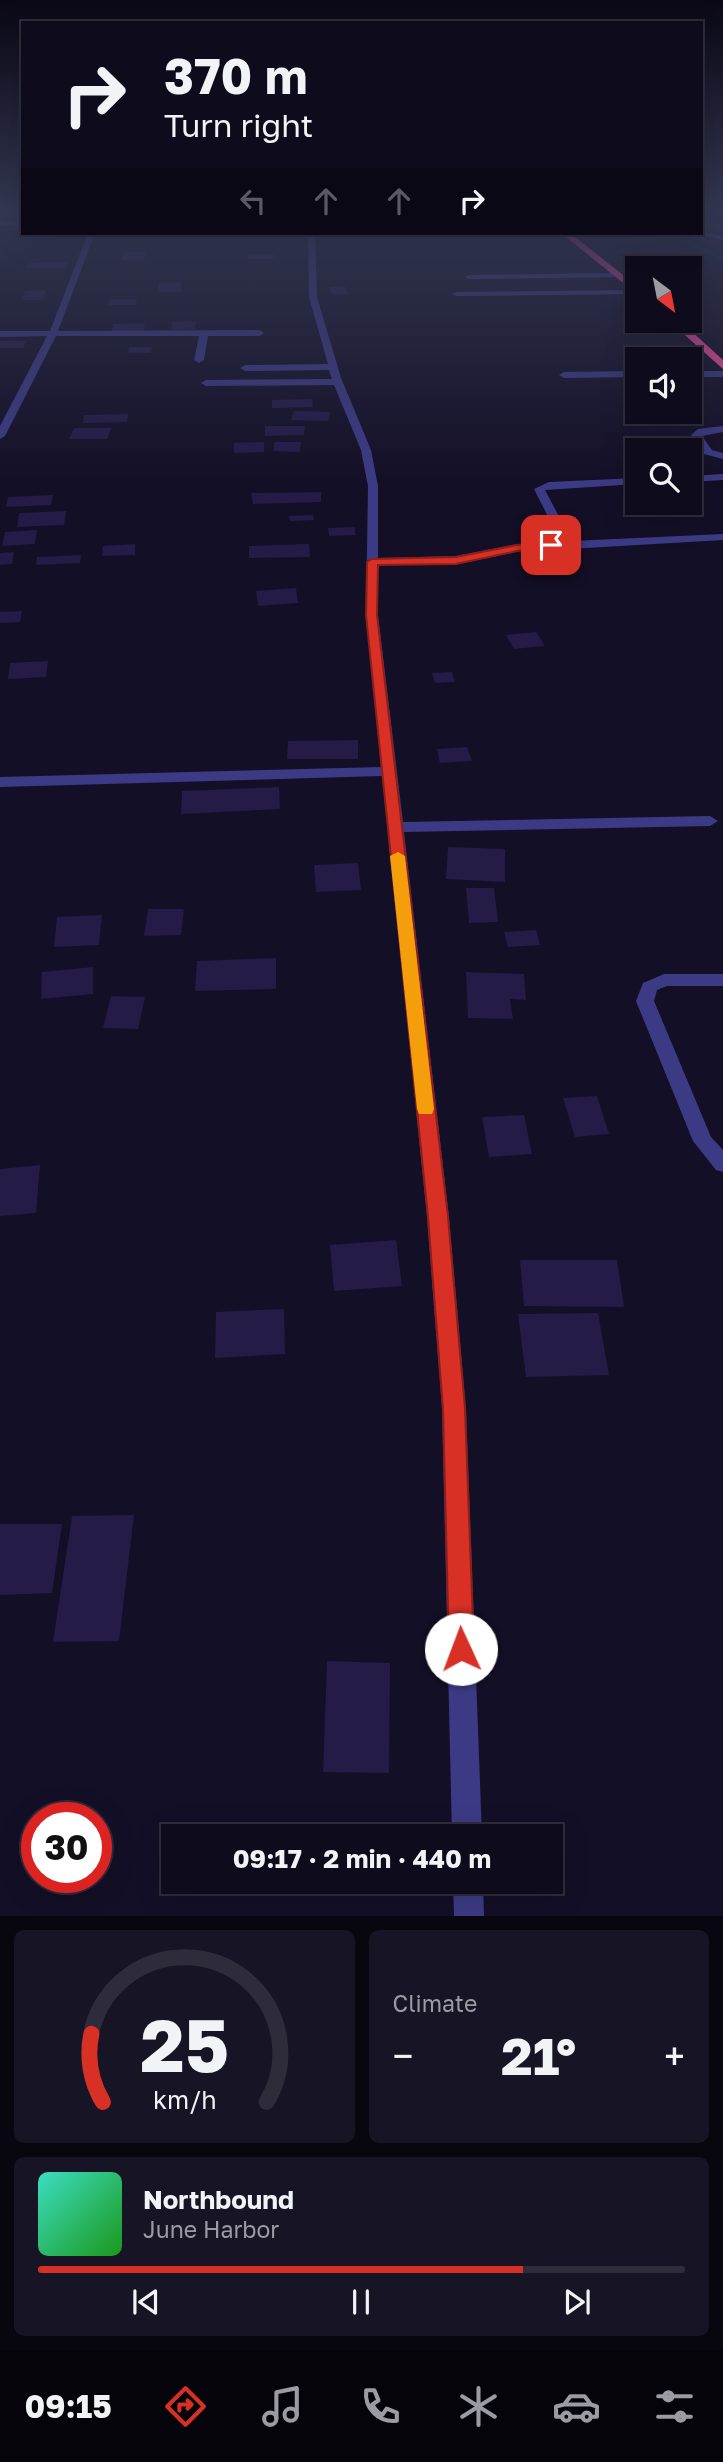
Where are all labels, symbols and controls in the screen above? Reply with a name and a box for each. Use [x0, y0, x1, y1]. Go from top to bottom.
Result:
text: 370 m [164, 46, 308, 105]
icon: right [49, 49, 140, 140]
text: Turn right [164, 106, 313, 144]
icon: left [234, 182, 272, 220]
icon: ahead [307, 182, 345, 220]
icon: ahead [380, 182, 418, 220]
icon: right [453, 182, 491, 220]
north arrow [625, 256, 702, 332]
map controls [625, 256, 702, 515]
button: sound [625, 347, 702, 424]
button: search [625, 438, 702, 515]
pin [521, 515, 581, 575]
icon: arrive [532, 526, 570, 564]
position arrow [424, 1612, 498, 1686]
speed limit sign: 30 [21, 1802, 112, 1893]
text: 09:17 · 2 min · 440 m [233, 1843, 491, 1874]
text: Climate [393, 1989, 477, 2017]
text: 25 [140, 2002, 229, 2089]
text: 21° [501, 2024, 576, 2086]
text: − [393, 2033, 413, 2078]
text: + [664, 2033, 685, 2078]
text: km/h [152, 2084, 216, 2115]
text: Northbound [143, 2184, 294, 2215]
text: June Harbor [143, 2215, 279, 2243]
icon: previous [127, 2283, 165, 2321]
icon: pause [342, 2283, 380, 2321]
icon: next [558, 2283, 596, 2321]
icon: directions [161, 2382, 210, 2431]
icon: music [258, 2382, 307, 2431]
icon: phone [356, 2382, 405, 2431]
icon: climate [454, 2382, 503, 2431]
icon: car [552, 2382, 601, 2431]
icon: filters [650, 2382, 699, 2431]
text: 09:15 [24, 2387, 112, 2425]

